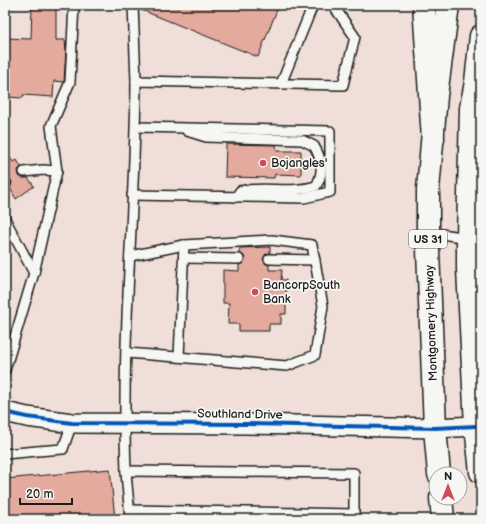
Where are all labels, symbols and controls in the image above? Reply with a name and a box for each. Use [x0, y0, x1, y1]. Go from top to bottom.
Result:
place label: Bojangles' [271, 156, 328, 171]
marker: Bojangles' [258, 158, 268, 168]
road number: US 31 [409, 230, 447, 248]
street label: Montgomery Highway [422, 264, 441, 381]
place label: BancorpSouth Bank [263, 278, 341, 307]
marker: BancorpSouth Bank [250, 287, 260, 297]
street label: Southland Drive [197, 406, 283, 423]
north arrow [428, 466, 468, 506]
text: N [444, 470, 452, 483]
scale bar [20, 480, 72, 506]
text: 20 m [26, 487, 53, 502]

